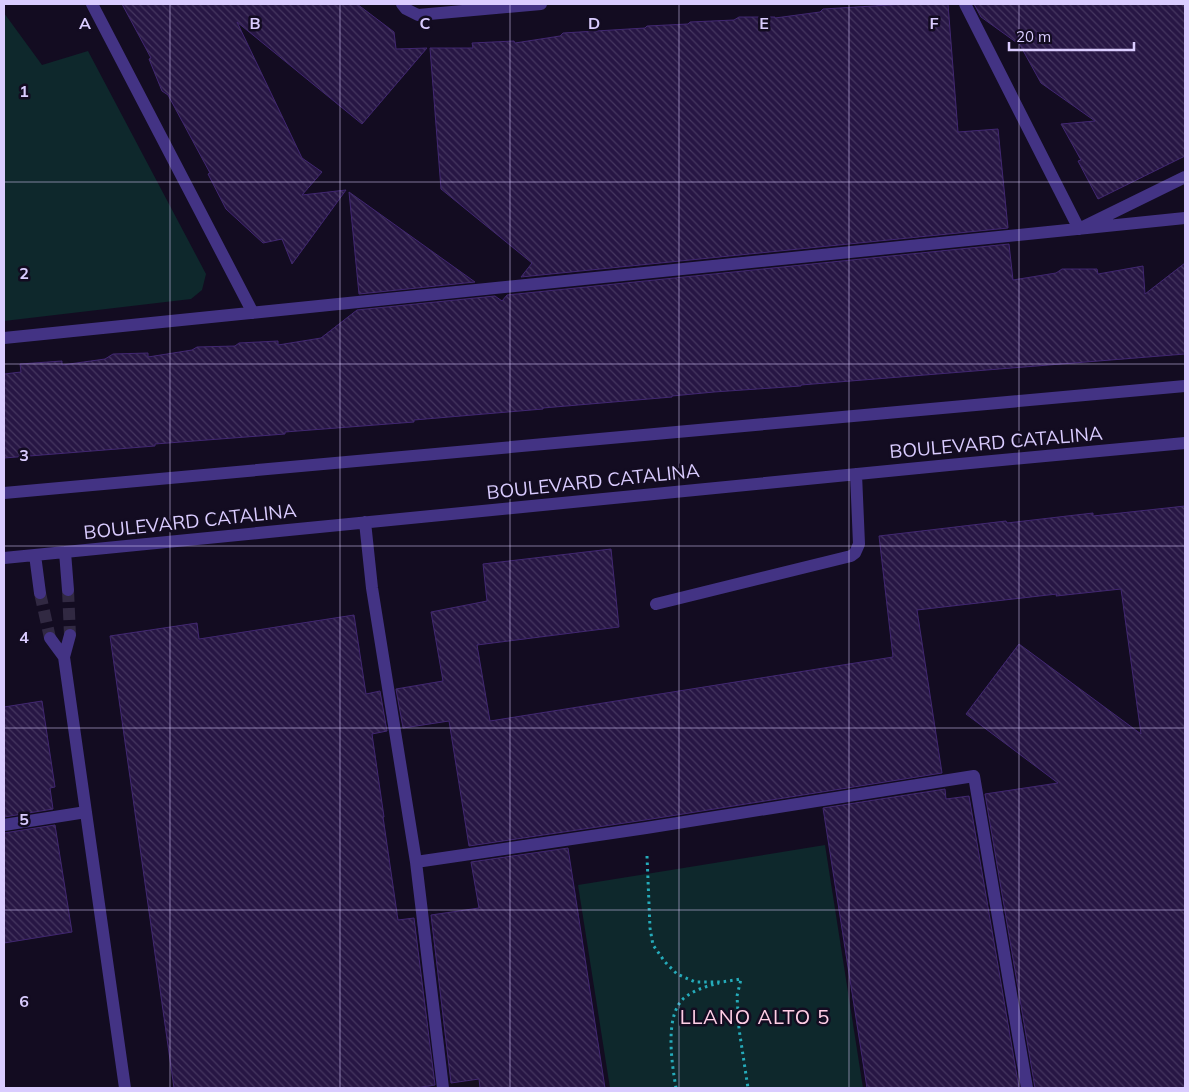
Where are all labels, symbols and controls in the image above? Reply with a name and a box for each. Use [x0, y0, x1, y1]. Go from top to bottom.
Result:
text: A [79, 13, 91, 33]
text: B [249, 13, 261, 33]
text: C [420, 13, 431, 33]
text: D [588, 13, 600, 33]
text: E [759, 13, 769, 33]
text: F [929, 13, 939, 33]
scale bar [1009, 20, 1134, 52]
text: 20 m [1016, 27, 1051, 46]
text: 1 [19, 81, 29, 101]
text: 2 [19, 263, 29, 283]
street label: BOULEVARD CATALINA [888, 421, 1104, 463]
text: 3 [19, 445, 29, 465]
street label: BOULEVARD CATALINA [485, 458, 701, 504]
street label: BOULEVARD CATALINA [82, 498, 298, 544]
text: 4 [19, 627, 29, 647]
text: 5 [19, 809, 29, 829]
text: 6 [19, 991, 29, 1011]
district label: LLANO ALTO 5 [680, 1004, 830, 1029]

